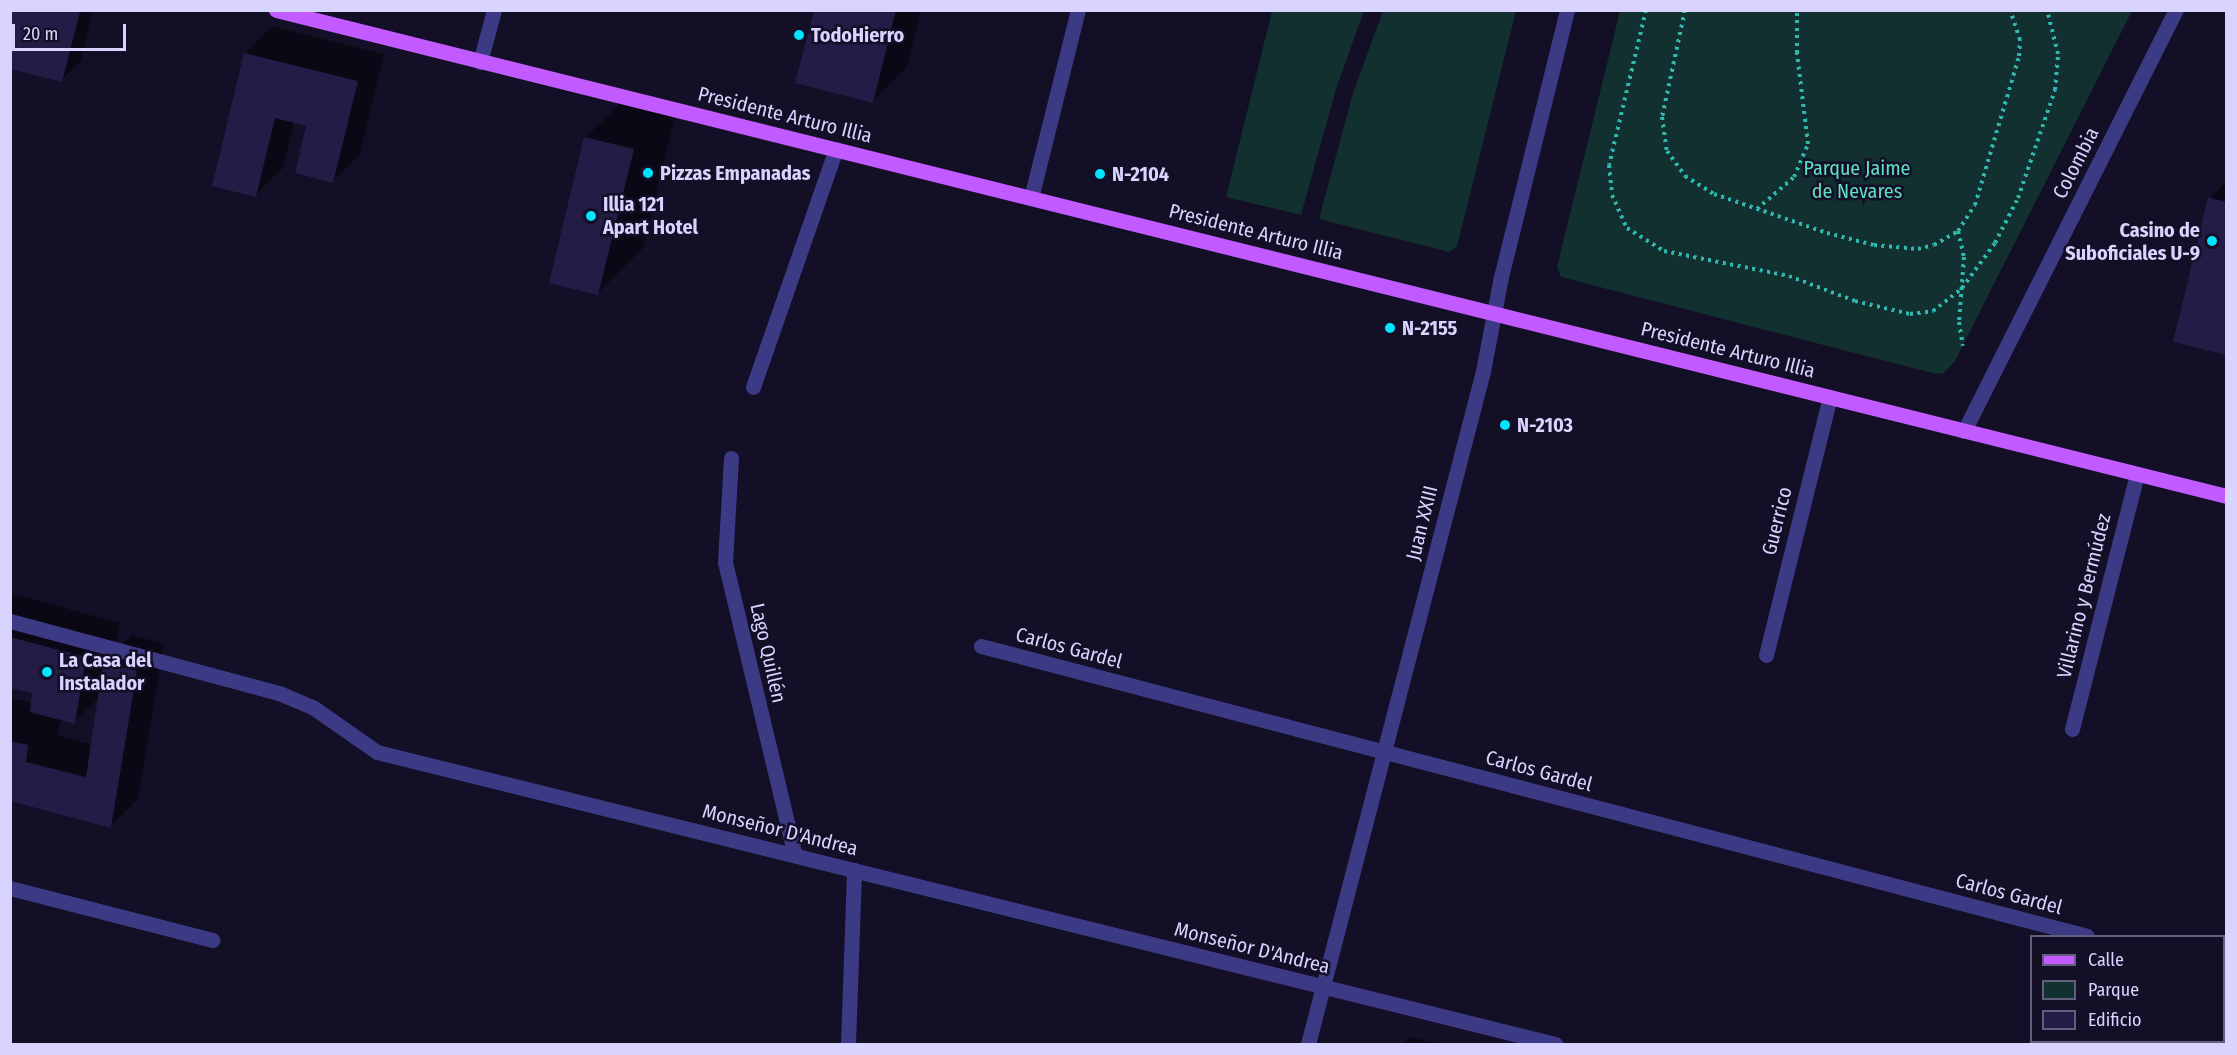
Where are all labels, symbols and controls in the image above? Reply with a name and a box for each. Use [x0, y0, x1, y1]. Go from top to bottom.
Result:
scale bar [15, 12, 129, 50]
text: 20 m [23, 23, 58, 45]
place label: TodoHierro [811, 23, 904, 47]
marker: TodoHierro [792, 28, 806, 42]
street label: Presidente Arturo Illia [695, 82, 875, 148]
street label: Colombia [2048, 123, 2104, 203]
park label: Parque Jaime de Nevares [1804, 156, 1910, 203]
place label: Pizzas Empanadas [660, 161, 810, 185]
place label: N-2104 [1112, 162, 1169, 186]
marker: Pizzas Empanadas [641, 166, 655, 180]
marker: N-2104 [1093, 167, 1107, 181]
place label: Illia 121 Apart Hotel [603, 192, 698, 239]
street label: Presidente Arturo Illia [1166, 199, 1346, 265]
marker: Illia 121 Apart Hotel [584, 209, 598, 223]
place label: Casino de Suboficiales U-9 [2065, 218, 2200, 265]
marker: Casino de Suboficiales U-9 [2205, 234, 2219, 248]
place label: N-2155 [1402, 316, 1457, 340]
street label: Presidente Arturo Illia [1638, 317, 1818, 383]
marker: N-2155 [1383, 321, 1397, 335]
place label: N-2103 [1517, 413, 1573, 437]
marker: N-2103 [1498, 418, 1512, 432]
street label: Juan XXIII [1401, 483, 1443, 563]
street label: Guerrico [1757, 484, 1797, 558]
street label: Villarino y Bermúdez [2052, 511, 2116, 681]
street label: Lago Quillén [745, 601, 791, 705]
street label: Carlos Gardel [1013, 622, 1125, 674]
place label: La Casa del Instalador [59, 648, 152, 695]
marker: La Casa del Instalador [40, 665, 54, 679]
street label: Carlos Gardel [1483, 745, 1595, 797]
street label: Monseñor D'Andrea [700, 799, 860, 861]
street label: Carlos Gardel [1953, 868, 2065, 920]
street label: Monseñor D'Andrea [1172, 917, 1332, 979]
legend [2030, 935, 2225, 1043]
text: Calle [2088, 949, 2124, 971]
text: Parque [2088, 979, 2139, 1001]
text: Edificio [2088, 1009, 2141, 1031]

